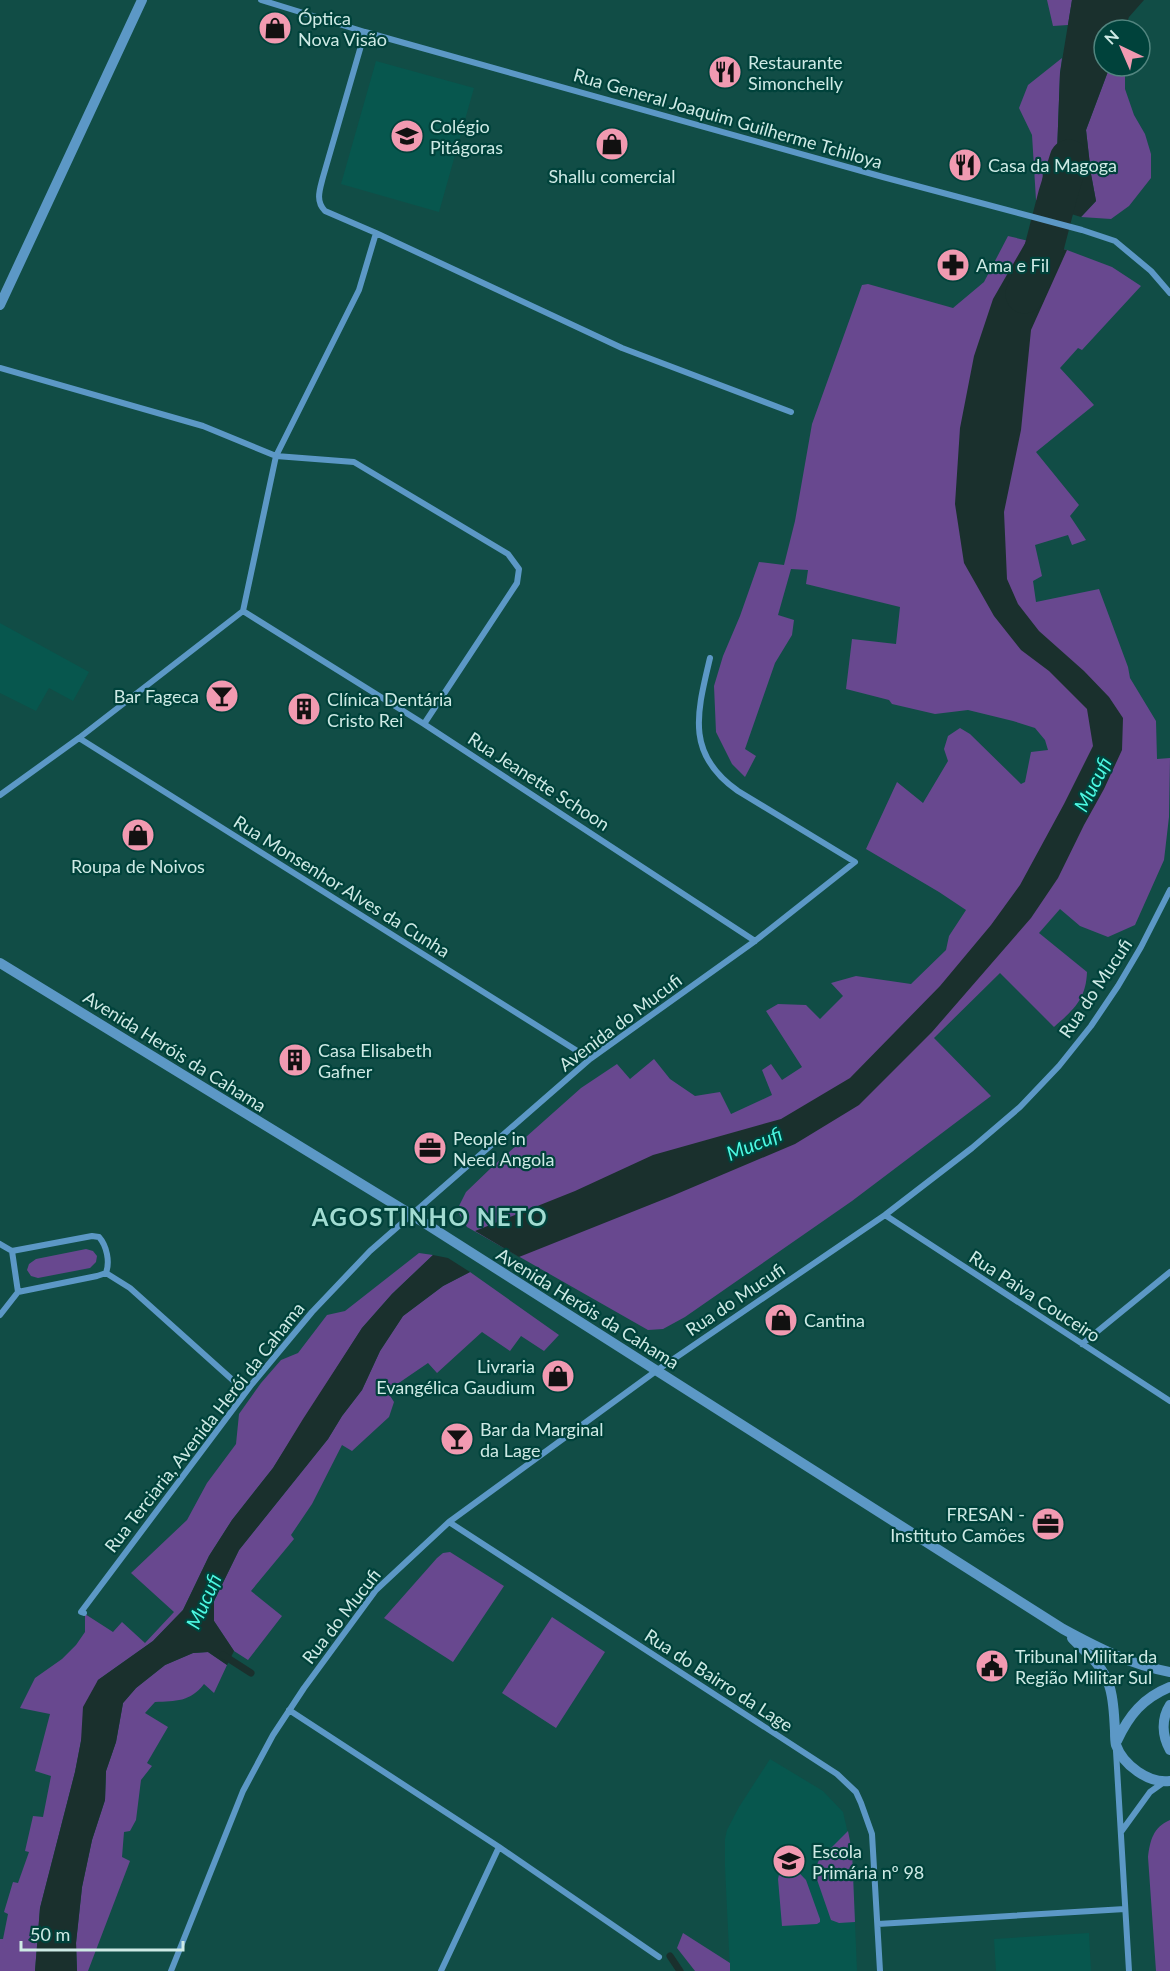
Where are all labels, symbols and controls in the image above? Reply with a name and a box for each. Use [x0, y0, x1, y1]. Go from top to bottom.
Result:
place label: Óptica Nova Visão [298, 7, 387, 50]
shop icon: Óptica Nova Visão [257, 10, 293, 46]
north arrow [1092, 18, 1152, 78]
text: N [1100, 26, 1122, 48]
place label: Restaurante Simonchelly [748, 51, 844, 94]
restaurant icon: Restaurante Simonchelly [707, 54, 743, 90]
street label: Rua General Joaquim Guilherme Tchiloya [571, 63, 885, 173]
place label: Colégio Pitágoras [430, 115, 503, 158]
school or university icon: Colégio Pitágoras [389, 118, 425, 154]
shop icon: Shallu comercial [594, 126, 630, 162]
restaurant icon: Casa da Magoga [947, 147, 983, 183]
place label: Casa da Magoga [988, 154, 1117, 176]
place label: Shallu comercial [549, 165, 675, 187]
pharmacy icon: Ama e Fil [935, 247, 971, 283]
place label: Ama e Fil [976, 254, 1049, 276]
bar icon: Bar Fageca [204, 678, 240, 714]
place label: Bar Fageca [114, 685, 199, 707]
place label: Clínica Dentária Cristo Rei [327, 688, 452, 731]
building icon: Clínica Dentária Cristo Rei [286, 691, 322, 727]
street label: Rua Jeanette Schoon [464, 727, 614, 835]
water label: Mucufi [1068, 753, 1116, 815]
street label: Rua Monsenhor Alves da Cunha [230, 810, 454, 962]
shop icon: Roupa de Noivos [120, 817, 156, 853]
place label: Roupa de Noivos [71, 855, 205, 877]
street label: Rua do Mucufi [1054, 934, 1136, 1042]
street label: Avenida do Mucufi [554, 969, 686, 1075]
street label: Avenida Heróis da Cahama [80, 986, 270, 1116]
place label: Casa Elisabeth Gafner [318, 1039, 432, 1082]
building icon: Casa Elisabeth Gafner [277, 1042, 313, 1078]
water label: Mucufi [723, 1121, 785, 1165]
place label: People in Need Angola [453, 1127, 554, 1170]
office icon: People in Need Angola [412, 1130, 448, 1166]
district label: AGOSTINHO NETO [311, 1202, 548, 1231]
street label: Avenida Heróis da Cahama [493, 1243, 683, 1373]
street label: Rua Paiva Couceiro [965, 1245, 1105, 1347]
street label: Rua do Mucufi [681, 1258, 789, 1340]
street label: Rua Terciaria, Avenida Herói da Cahama [99, 1298, 309, 1556]
shop icon: Cantina [763, 1302, 799, 1338]
place label: Cantina [804, 1309, 865, 1331]
place label: Livraria Evangélica Gaudium [376, 1355, 535, 1398]
shop icon: Livraria Evangélica Gaudium [540, 1358, 576, 1394]
place label: Bar da Marginal da Lage [480, 1418, 604, 1461]
bar icon: Bar da Marginal da Lage [439, 1421, 475, 1457]
place label: FRESAN - Instituto Camões [890, 1503, 1025, 1546]
office icon: FRESAN - Instituto Camões [1030, 1506, 1066, 1542]
street label: Rua do Mucufi [297, 1564, 385, 1668]
water label: Mucufi [180, 1570, 226, 1632]
street label: Rua do Bairro da Lage [641, 1624, 797, 1736]
place label: Tribunal Militar da Região Militar Sul [1015, 1645, 1157, 1688]
public building icon: Tribunal Militar da Região Militar Sul [974, 1648, 1010, 1684]
place label: Escola Primária nº 98 [812, 1840, 924, 1883]
school or university icon: Escola Primária nº 98 [771, 1843, 807, 1879]
scale bar [21, 1914, 183, 1952]
text: 50 m [30, 1923, 70, 1945]

